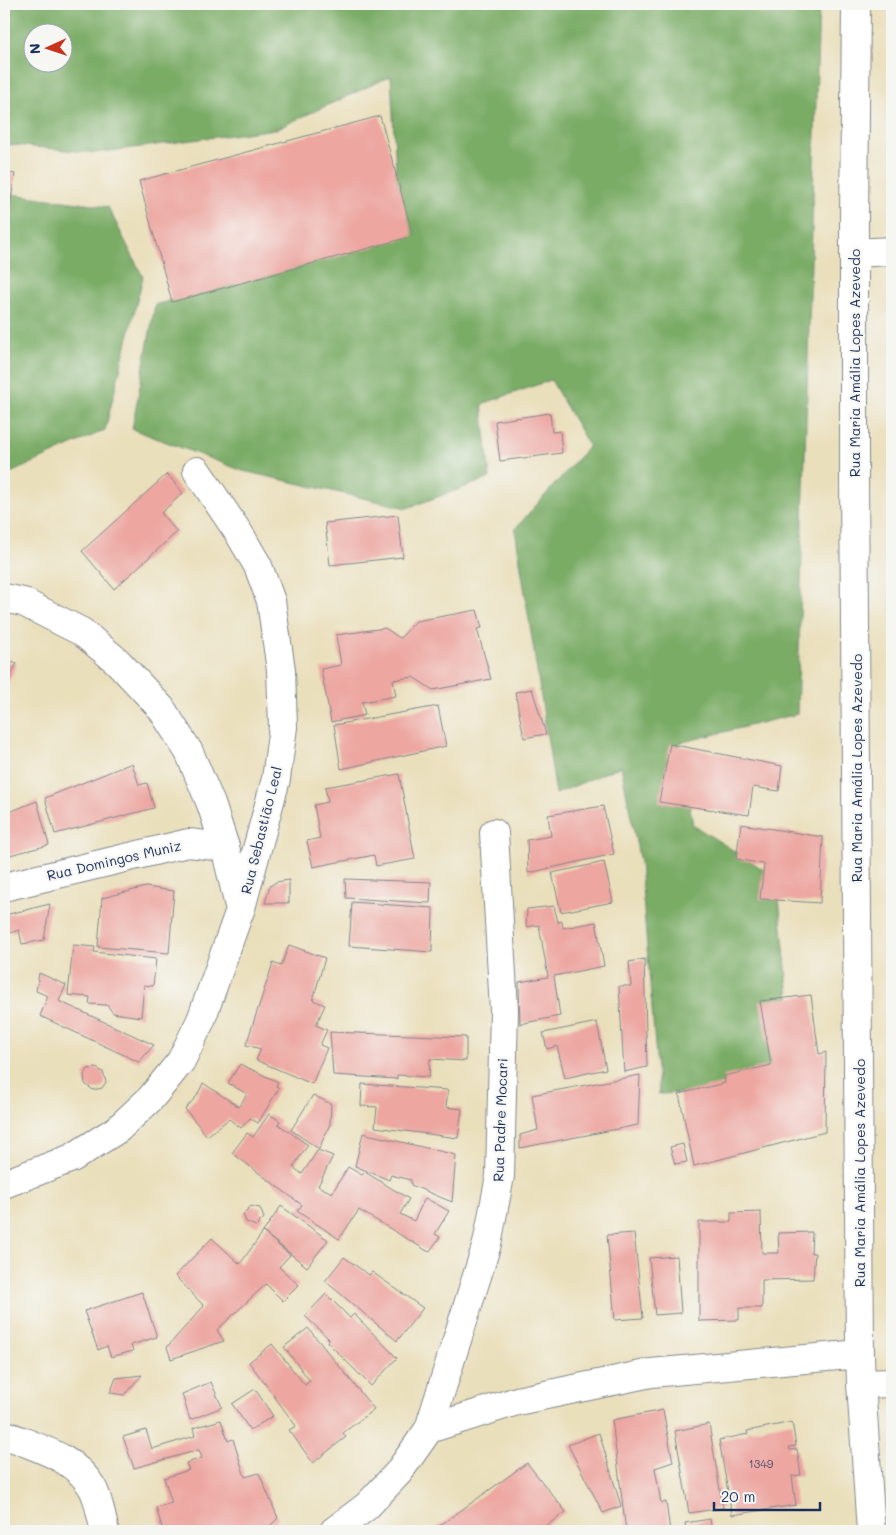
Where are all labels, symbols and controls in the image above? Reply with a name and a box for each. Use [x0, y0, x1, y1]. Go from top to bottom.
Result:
north arrow [22, 22, 72, 72]
text: N [25, 43, 44, 55]
street label: Rua Maria Amália Lopes Azevedo [845, 249, 864, 477]
street label: Rua Maria Amália Lopes Azevedo [847, 654, 866, 882]
street label: Rua Sebastião Leal [236, 764, 286, 896]
street label: Rua Domingos Muniz [45, 835, 183, 885]
street label: Rua Padre Mocari [488, 1058, 512, 1182]
street label: Rua Maria Amália Lopes Azevedo [850, 1059, 869, 1287]
house number: 1349 [749, 1456, 774, 1471]
scale bar [714, 1480, 820, 1512]
text: 20 m [721, 1486, 755, 1506]

